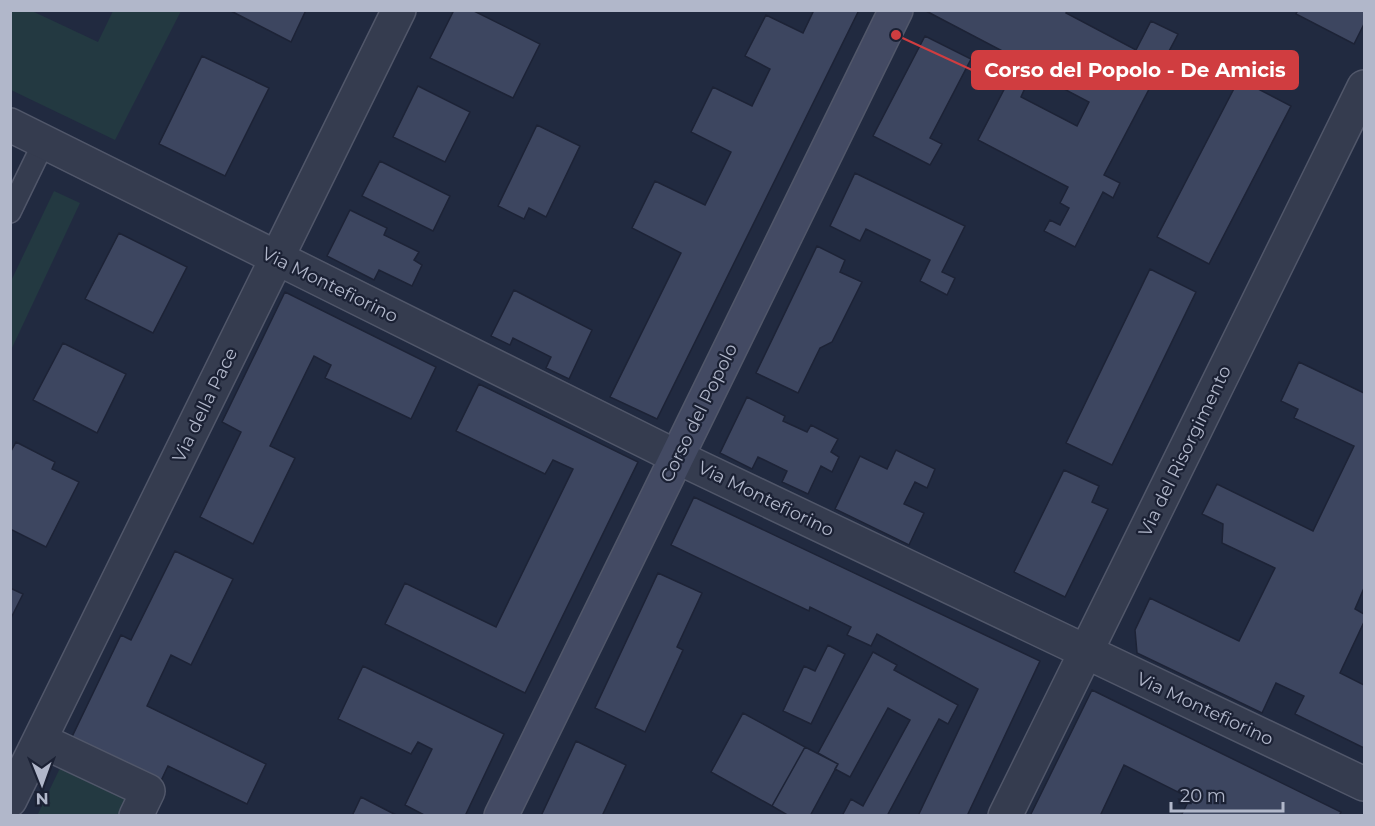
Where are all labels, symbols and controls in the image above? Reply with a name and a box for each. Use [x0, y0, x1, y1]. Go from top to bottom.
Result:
callout: Corso del Popolo - De Amicis [972, 51, 1298, 89]
text: Corso del Popolo - De Amicis [984, 58, 1286, 82]
street label: Via Montefiorino [258, 243, 402, 327]
street label: Corso del Popolo [656, 340, 742, 486]
street label: Via della Pace [168, 344, 242, 466]
street label: Via del Risorgimento [1134, 362, 1236, 540]
street label: Via Montefiorino [694, 457, 838, 541]
street label: Via Montefiorino [1133, 668, 1277, 750]
north arrow [12, 754, 72, 814]
scale bar [1171, 775, 1284, 813]
text: 20 m [1180, 785, 1226, 807]
text: N [36, 789, 49, 808]

